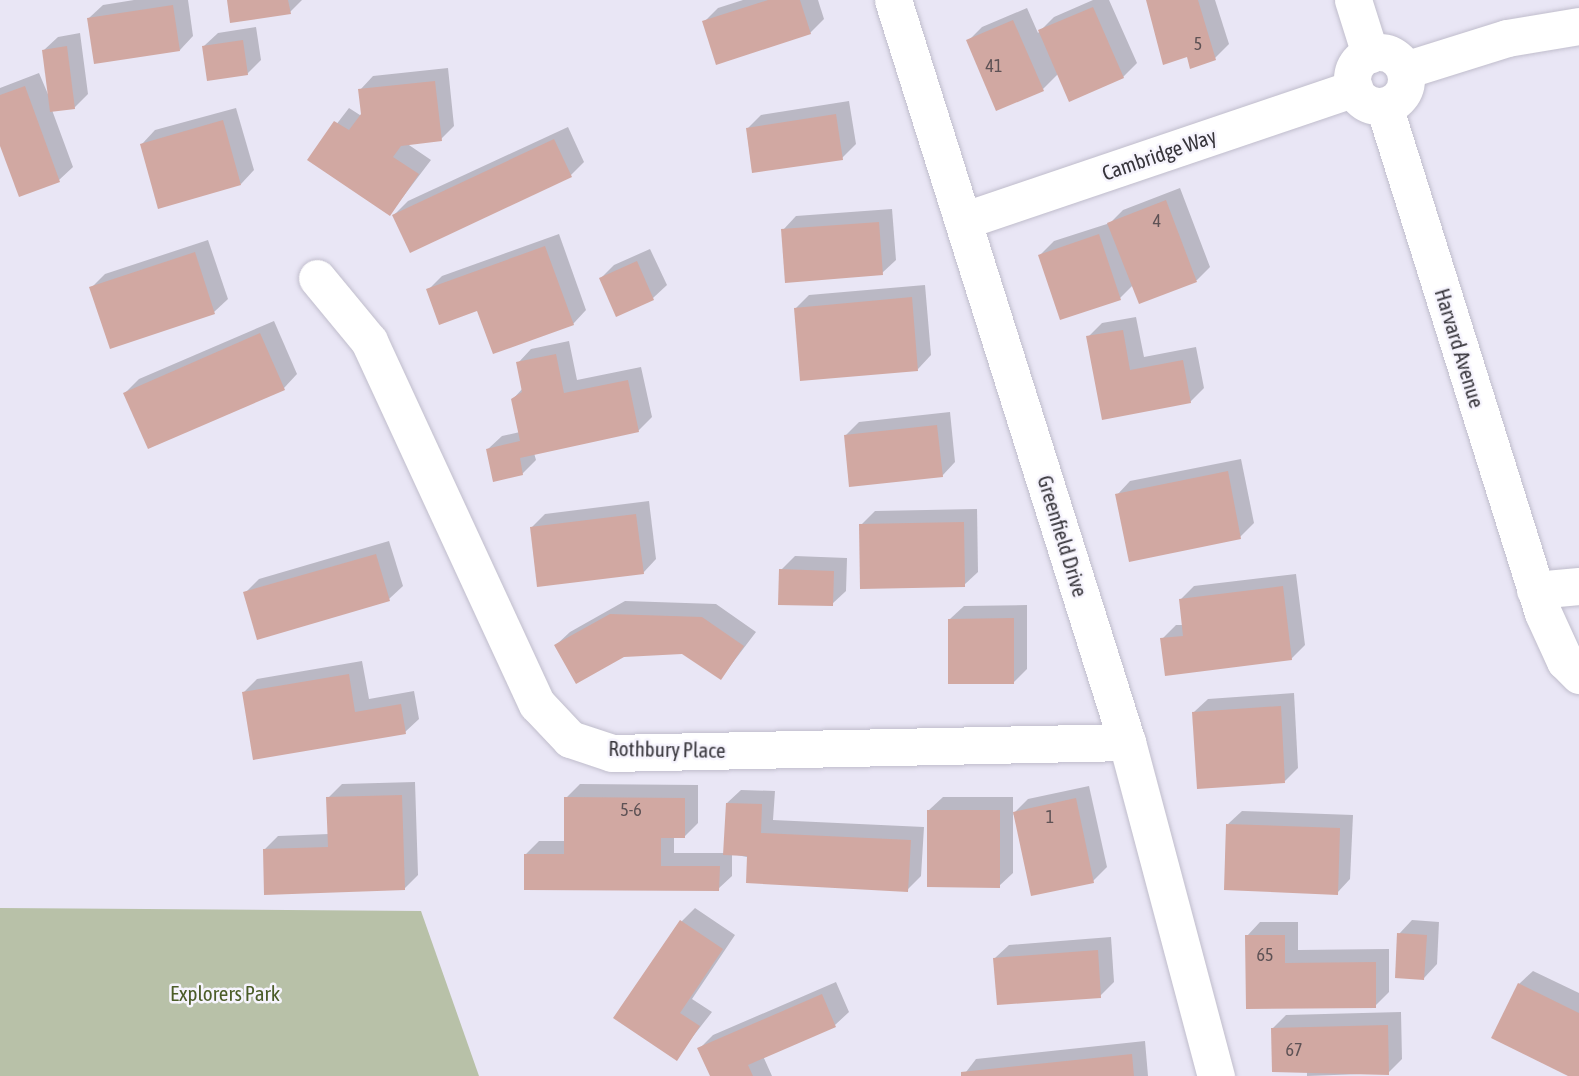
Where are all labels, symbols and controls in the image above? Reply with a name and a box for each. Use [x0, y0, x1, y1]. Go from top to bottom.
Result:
house number: 5 [1194, 33, 1202, 55]
house number: 41 [986, 55, 1002, 77]
street label: Cambridge Way [1098, 123, 1220, 185]
house number: 4 [1153, 210, 1161, 232]
street label: Harvard Avenue [1430, 285, 1490, 411]
street label: Greenfield Drive [1033, 472, 1093, 600]
street label: Rothbury Place [608, 735, 726, 763]
house number: 5-6 [620, 799, 642, 821]
house number: 1 [1046, 806, 1054, 828]
house number: 65 [1257, 944, 1273, 966]
park label: Explorers Park [170, 980, 280, 1006]
house number: 67 [1286, 1039, 1302, 1061]

